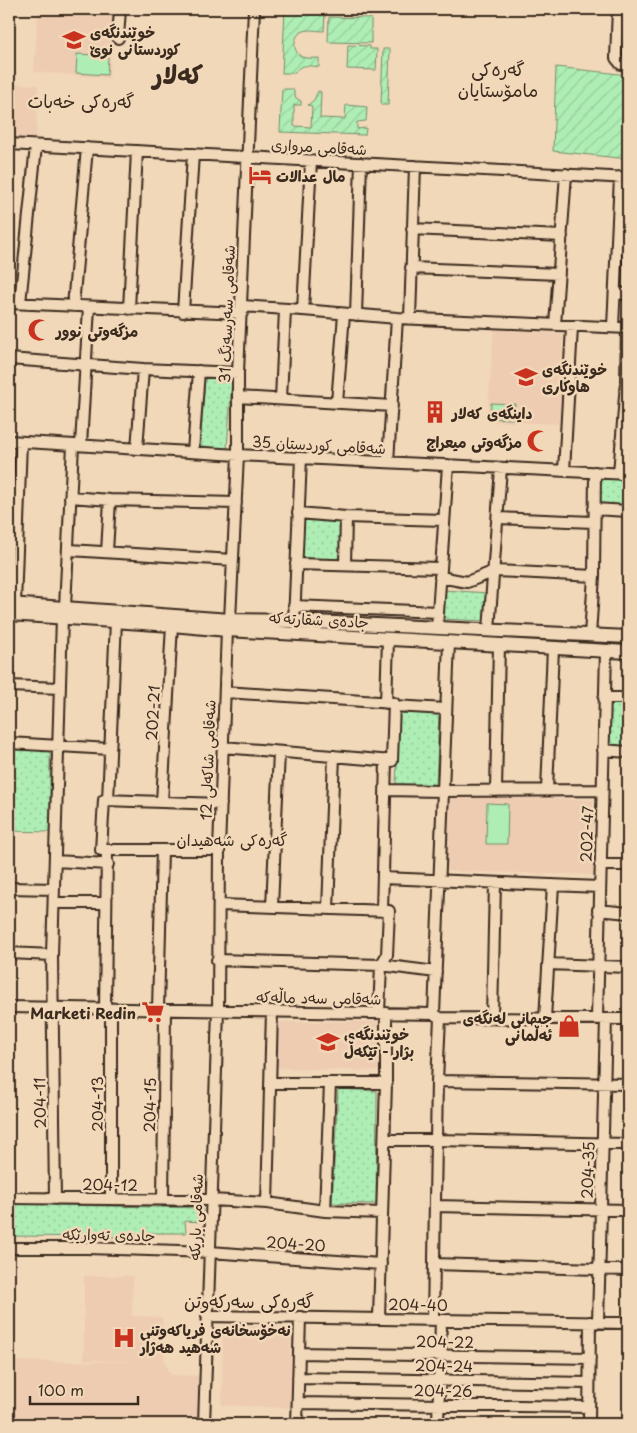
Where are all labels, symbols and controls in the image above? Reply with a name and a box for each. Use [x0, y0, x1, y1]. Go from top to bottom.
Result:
place label: خوێندنگەی کوردستانی نوێ [89, 20, 181, 60]
school or university icon: خوێندنگەی کوردستانی نوێ [61, 27, 87, 53]
district label: کەلار [151, 55, 203, 93]
district label: گەرەکی مامۆستایان [458, 55, 538, 103]
district label: گەرەکی خەبات [27, 87, 135, 114]
street label: شەقامی مرواری [270, 132, 368, 160]
hotel icon: مال عدالات [247, 162, 273, 188]
place label: مال عدالات [276, 164, 346, 187]
street label: شەقامی سەرسەنگ 31 [212, 245, 240, 383]
mosque icon: مزگەوتی نوور [26, 317, 52, 343]
place label: مزگەوتی نوور [54, 319, 138, 342]
place label: خوێندنگەی هاوکاری [542, 357, 607, 397]
school or university icon: خوێندنگەی هاوکاری [513, 364, 539, 390]
building icon: داینگەی کەلار [422, 399, 448, 425]
place label: داینگەی کەلار [450, 401, 532, 424]
mosque icon: مزگەوتی میعراج [525, 428, 551, 454]
street label: شەقامی کوردستان 35 [252, 429, 386, 459]
place label: مزگەوتی میعراج [426, 430, 522, 453]
street label: جادەی شقارتەکە [269, 605, 369, 633]
street label: 202-21 [139, 685, 165, 741]
street label: شەقامی شاکەلی 12 [193, 699, 221, 821]
street label: 202-47 [574, 805, 598, 863]
district label: گەرەکی شەهیدان [177, 827, 288, 851]
street label: شەقامی سەد ماڵەکە [256, 984, 382, 1010]
supermarket icon: Marketi Redin [140, 999, 166, 1025]
place label: Marketi Redin [30, 1001, 136, 1024]
place label: جیهانی لەنگەی ئەڵمانی [463, 1006, 552, 1046]
shop icon: جیهانی لەنگەی ئەڵمانی [556, 1013, 582, 1039]
place label: خوێندنگەی بژار - تێکەڵ [344, 1022, 414, 1062]
school or university icon: خوێندنگەی بژار - تێکەڵ [315, 1029, 341, 1055]
street label: 204-13 [85, 1076, 108, 1132]
street label: 204-11 [27, 1077, 51, 1129]
street label: 204-15 [137, 1077, 161, 1133]
street label: 204-35 [575, 1141, 599, 1199]
street label: 204-12 [82, 1172, 138, 1196]
street label: شەقامی باریکە [182, 1173, 208, 1261]
street label: جادەی تەوارێکە [62, 1222, 156, 1246]
street label: 204-20 [265, 1229, 327, 1257]
district label: گەرەکی سەرکەوتن [184, 1287, 314, 1314]
street label: 204-40 [388, 1292, 448, 1316]
place label: نەخۆسخانەی فریاکەوتنی شەهید هەژار [139, 1318, 291, 1358]
hospital icon: نەخۆسخانەی فریاکەوتنی شەهید هەژار [111, 1325, 137, 1351]
street label: 204-22 [416, 1329, 474, 1353]
street label: 204-24 [415, 1353, 473, 1377]
scale bar [30, 1373, 138, 1405]
text: 100 m [38, 1378, 84, 1401]
street label: 204-26 [413, 1378, 473, 1402]

